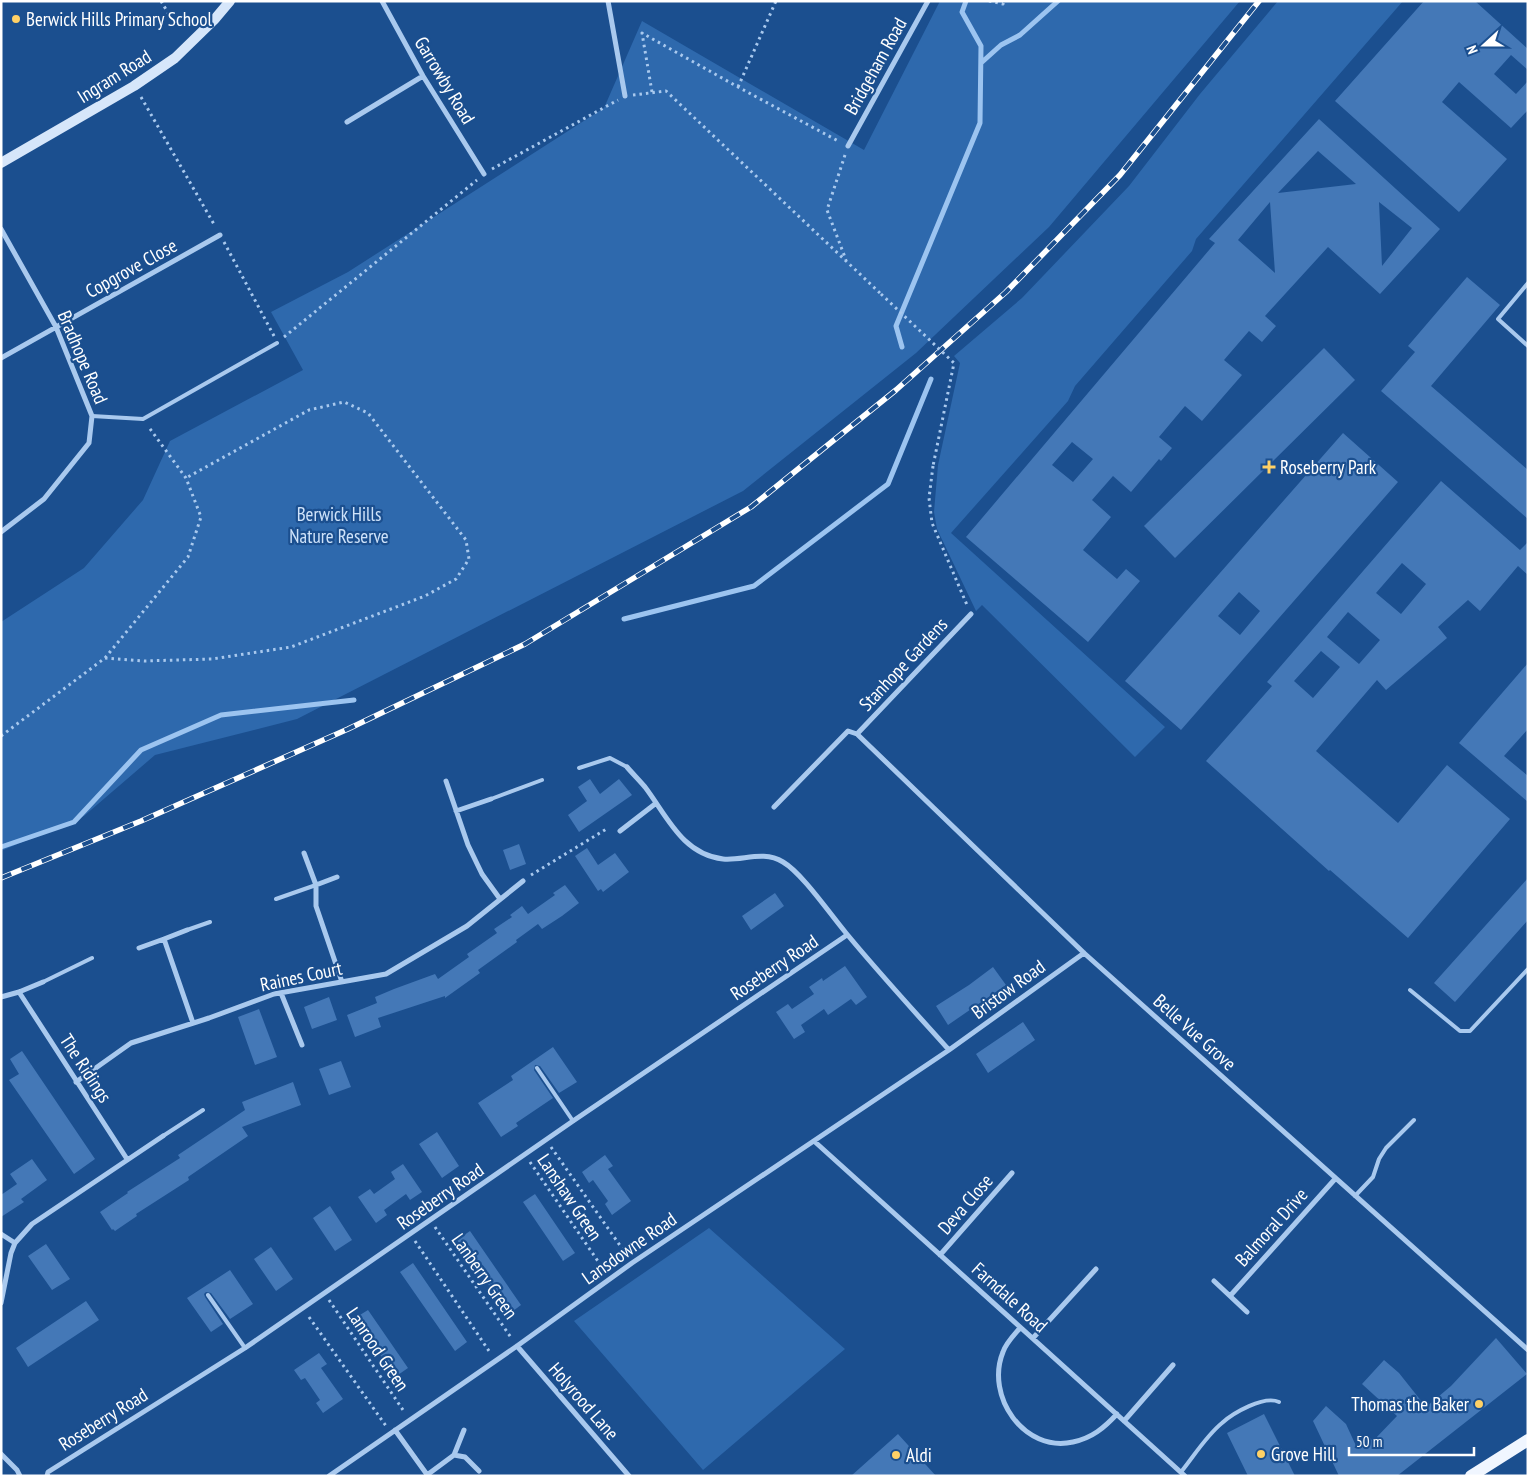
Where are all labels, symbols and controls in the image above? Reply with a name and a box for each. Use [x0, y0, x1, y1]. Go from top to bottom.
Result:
place label: Berwick Hills Primary School [26, 7, 213, 31]
marker: Berwick Hills Primary School [10, 13, 22, 25]
street label: Bridgeham Road [838, 13, 912, 119]
north arrow [1459, 20, 1509, 70]
street label: Garrowby Road [410, 32, 480, 128]
text: N [1462, 43, 1482, 56]
street label: Ingram Road [73, 44, 155, 108]
street label: Copgrove Close [81, 233, 181, 303]
street label: Bradhope Road [53, 307, 113, 407]
place label: Roseberry Park [1280, 455, 1377, 479]
marker: Roseberry Park [1262, 460, 1276, 474]
park label: Berwick Hills Nature Reserve [289, 502, 389, 548]
street label: Stanhope Gardens [854, 612, 952, 716]
street label: Roseberry Road [726, 929, 822, 1005]
street label: Bristow Road [967, 954, 1049, 1024]
street label: Raines Court [258, 955, 345, 996]
street label: Belle Vue Grove [1149, 989, 1241, 1075]
street label: The Ridings [55, 1029, 117, 1107]
street label: Lanshaw Green [532, 1149, 608, 1245]
street label: Roseberry Road [392, 1157, 488, 1235]
street label: Deva Close [932, 1169, 998, 1239]
street label: Balmoral Drive [1230, 1183, 1313, 1271]
street label: Lansdowne Road [577, 1207, 681, 1289]
street label: Lanberry Green [447, 1229, 523, 1323]
street label: Farndale Road [967, 1257, 1053, 1337]
street label: Lanrood Green [341, 1303, 415, 1395]
street label: Holyrood Lane [544, 1357, 624, 1445]
street label: Roseberry Road [54, 1382, 152, 1456]
place label: Thomas the Baker [1351, 1392, 1470, 1416]
marker: Thomas the Baker [1473, 1398, 1485, 1410]
scale bar [1349, 1424, 1474, 1456]
text: 50 m [1356, 1432, 1382, 1451]
place label: Grove Hill [1271, 1442, 1337, 1466]
place label: Aldi [906, 1443, 932, 1467]
marker: Grove Hill [1255, 1448, 1267, 1460]
marker: Aldi [890, 1449, 902, 1461]

